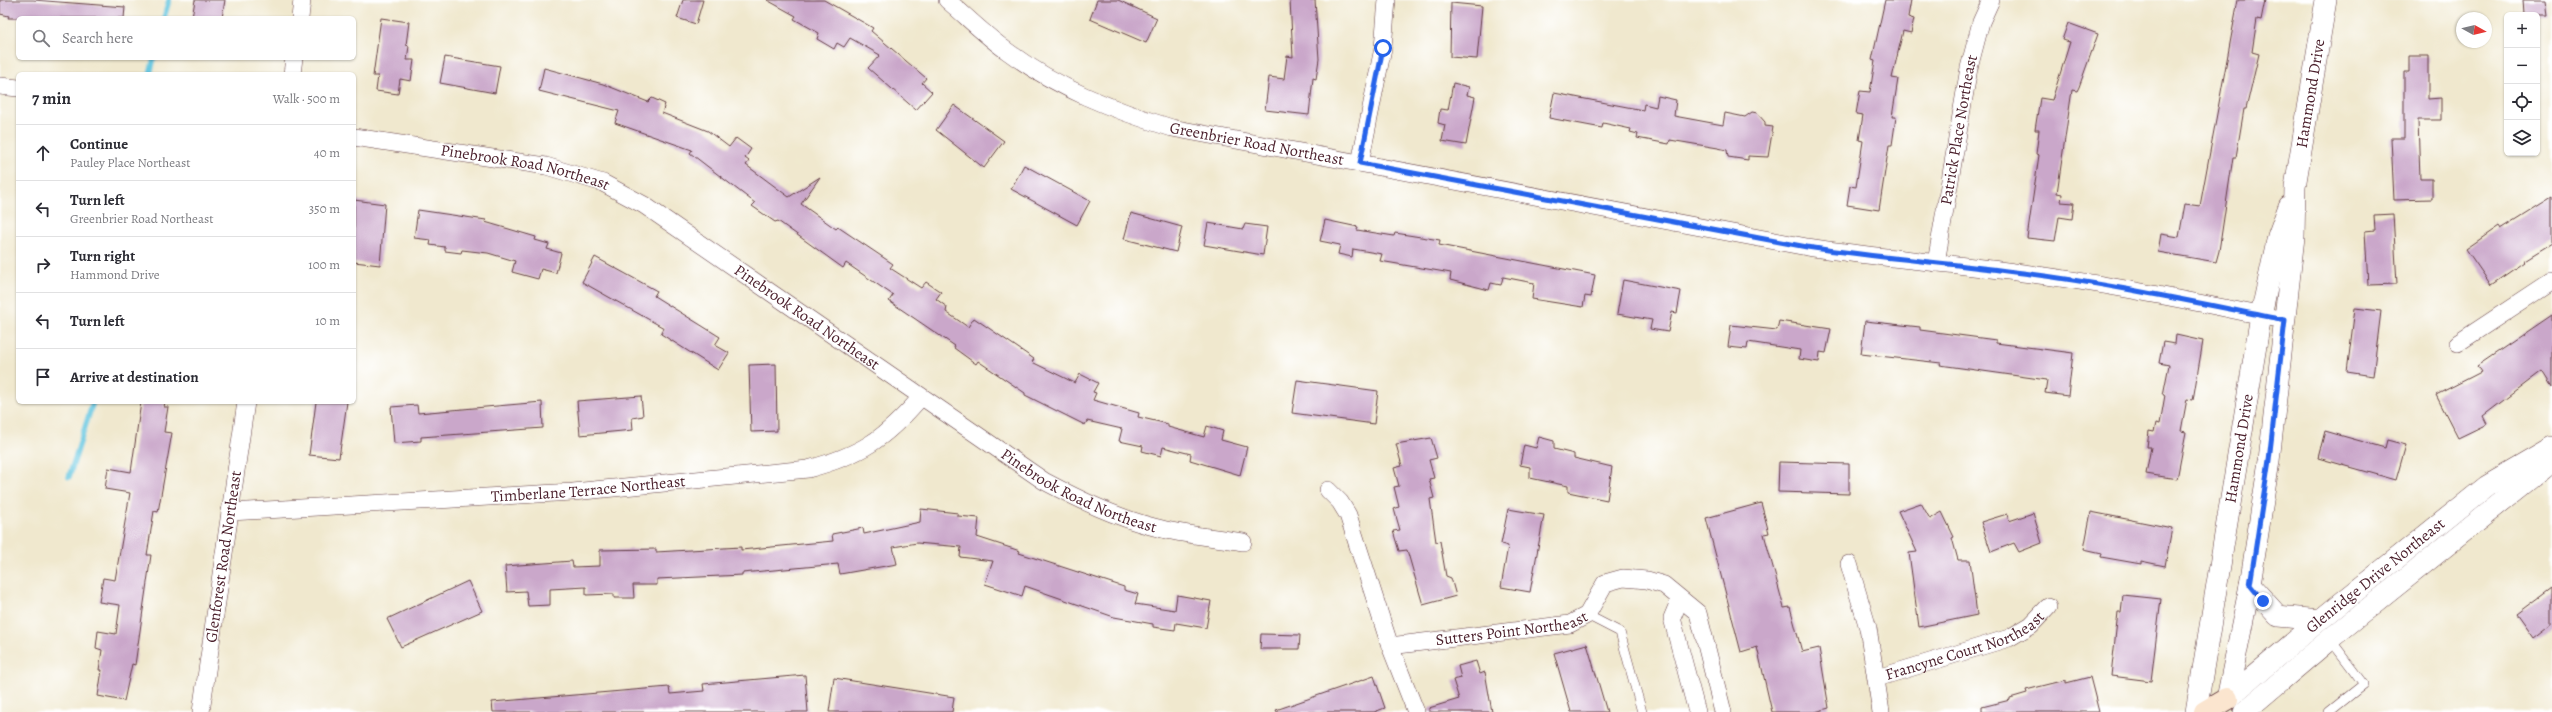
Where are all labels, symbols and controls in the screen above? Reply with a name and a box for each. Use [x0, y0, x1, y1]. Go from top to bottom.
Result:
north arrow [2456, 12, 2492, 48]
map controls [2504, 12, 2540, 156]
button: + [2504, 12, 2540, 48]
search box [16, 16, 356, 60]
icon: search [30, 27, 52, 49]
text: Search here [62, 28, 133, 48]
street label: Hammond Drive [2291, 37, 2330, 150]
route start [1374, 39, 1392, 57]
button: − [2504, 48, 2540, 84]
street label: Patrick Place Northeast [1935, 52, 1983, 207]
button: locate [2504, 84, 2540, 120]
text: 7 min [32, 87, 71, 110]
text: Walk · 500 m [273, 90, 340, 107]
street label: Greenbrier Road Northeast [1168, 117, 1346, 171]
button: layers [2504, 120, 2540, 156]
text: Continue [70, 134, 128, 154]
street label: Pinebrook Road Northeast [439, 139, 614, 196]
icon: ahead [32, 142, 54, 164]
text: 40 m [314, 144, 340, 161]
text: Pauley Place Northeast [70, 154, 191, 171]
text: Turn left [70, 190, 125, 210]
icon: left [32, 198, 54, 220]
text: 350 m [309, 200, 340, 217]
text: Greenbrier Road Northeast [70, 210, 213, 227]
text: Turn right [70, 246, 135, 266]
icon: right [32, 254, 54, 276]
text: 100 m [308, 256, 340, 273]
street label: Pinebrook Road Northeast [730, 259, 884, 375]
text: Hammond Drive [70, 266, 160, 283]
icon: left [32, 310, 54, 332]
text: Turn left [70, 311, 125, 331]
text: 10 m [315, 312, 340, 329]
icon: arrive [32, 366, 54, 388]
text: Arrive at destination [70, 367, 199, 387]
street label: Hammond Drive [2219, 392, 2259, 505]
street label: Pinebrook Road Northeast [996, 443, 1159, 538]
street label: Glenforest Road Northeast [200, 469, 247, 644]
street label: Timberlane Terrace Northeast [490, 470, 686, 508]
street label: Glenridge Drive Northeast [2301, 513, 2450, 638]
route end [2254, 592, 2272, 610]
street label: Sutters Point Northeast [1434, 606, 1592, 651]
street label: Francyne Court Northeast [1883, 606, 2050, 686]

